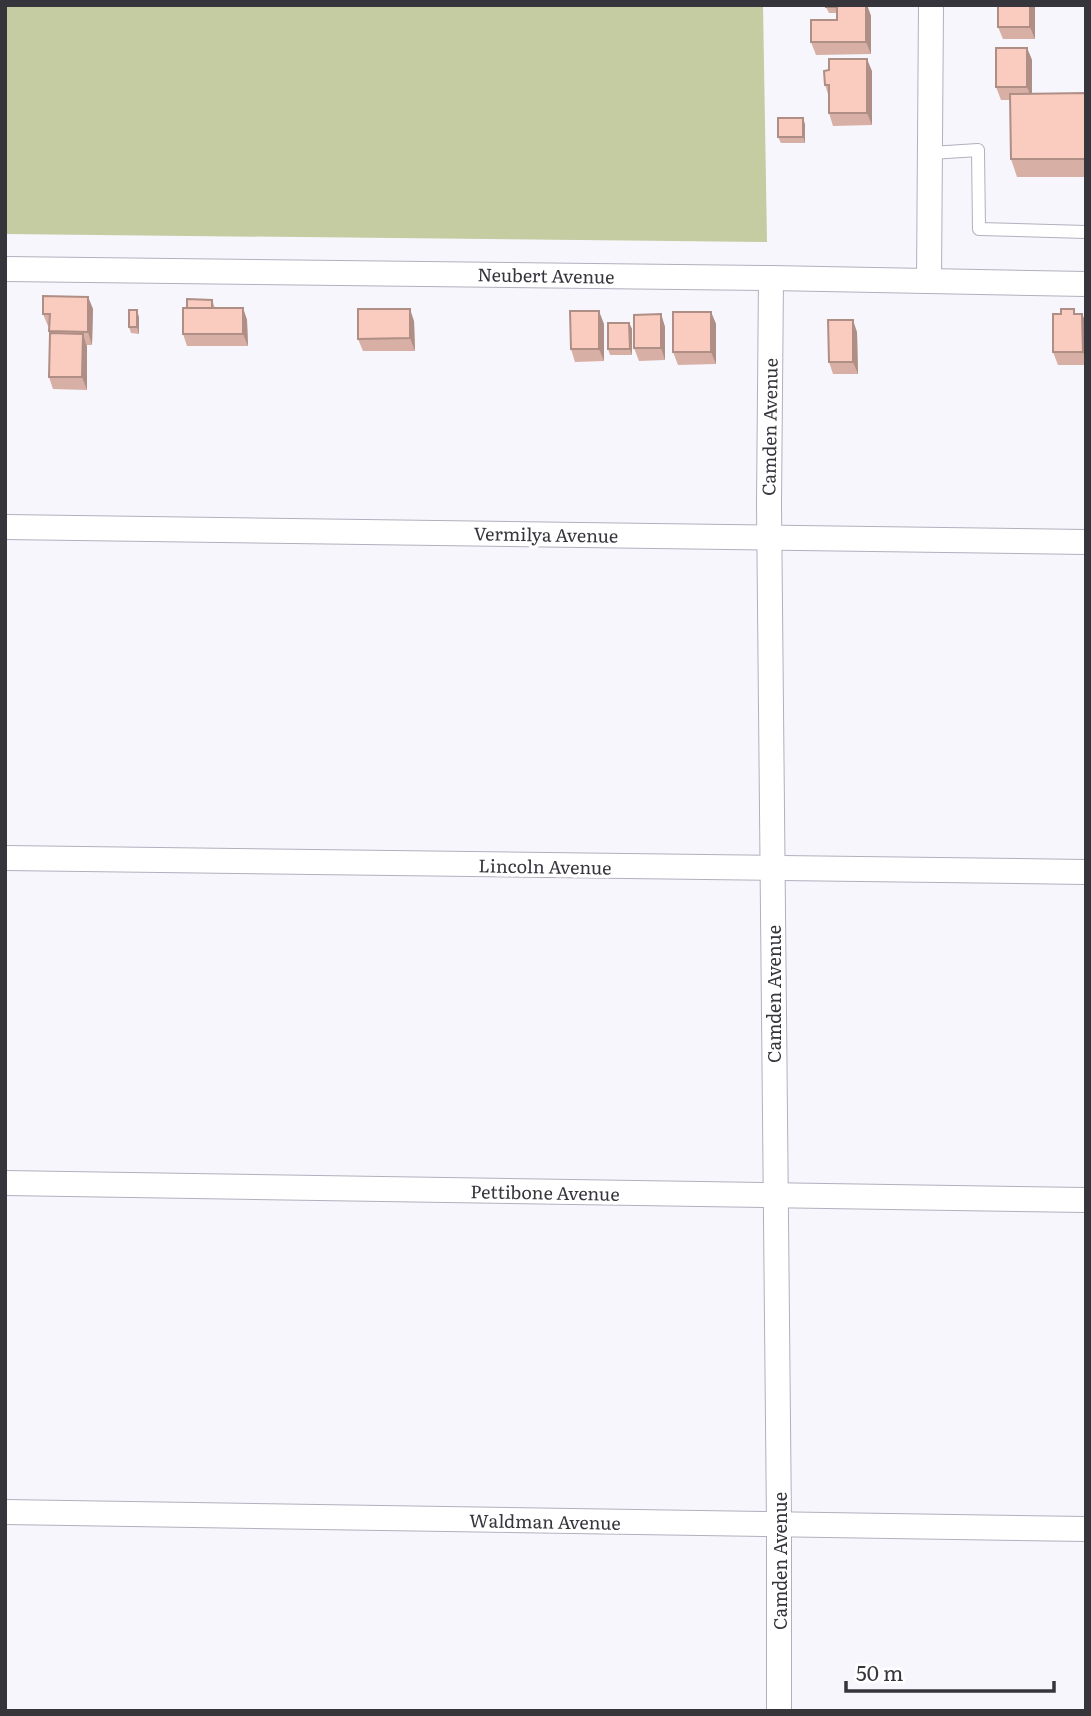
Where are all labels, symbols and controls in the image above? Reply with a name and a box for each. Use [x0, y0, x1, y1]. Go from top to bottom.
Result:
street label: Neubert Avenue [477, 260, 615, 290]
street label: Camden Avenue [754, 358, 784, 496]
street label: Vermilya Avenue [473, 519, 619, 549]
street label: Lincoln Avenue [478, 851, 612, 881]
street label: Camden Avenue [760, 925, 787, 1063]
street label: Pettibone Avenue [470, 1177, 620, 1207]
street label: Camden Avenue [766, 1492, 793, 1630]
street label: Waldman Avenue [469, 1506, 621, 1536]
scale bar [846, 1650, 1054, 1694]
text: 50 m [856, 1656, 903, 1687]

